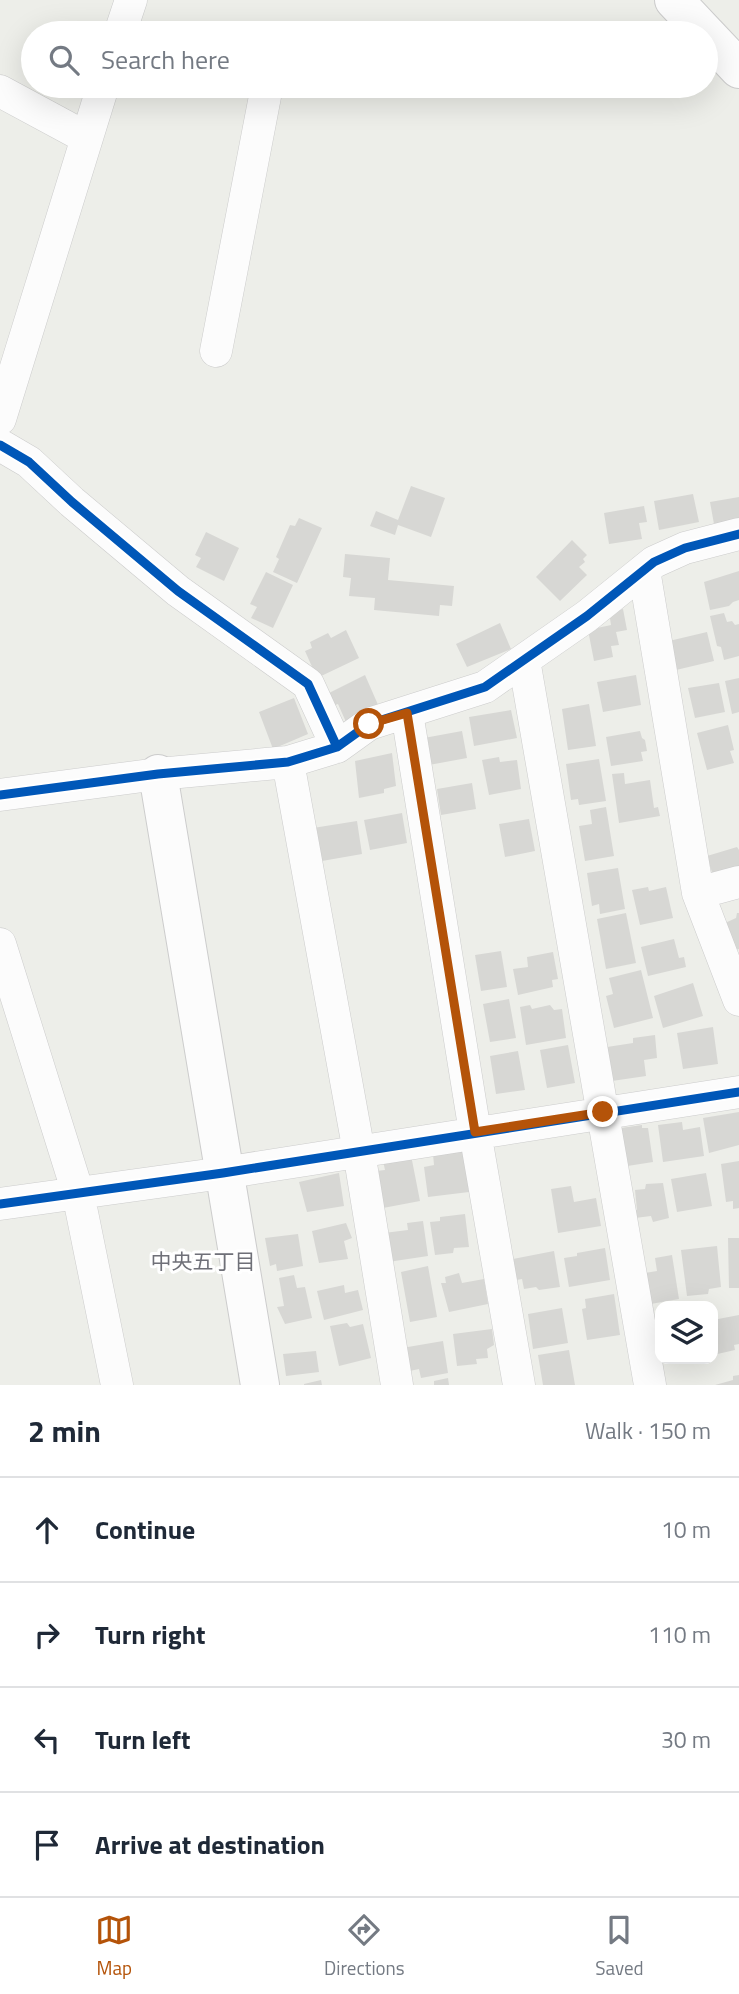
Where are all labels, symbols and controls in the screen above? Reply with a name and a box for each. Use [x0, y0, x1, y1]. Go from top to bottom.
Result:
search box [21, 21, 718, 98]
text: Search here [101, 40, 230, 79]
icon: search [45, 41, 83, 79]
route start [353, 708, 384, 739]
route end [587, 1096, 618, 1127]
district label: 中央五丁目 [151, 1245, 256, 1277]
map controls [655, 1301, 718, 1364]
button: layers [655, 1301, 718, 1364]
text: 2 min [28, 1408, 101, 1454]
text: Walk · 150 m [585, 1413, 711, 1448]
text: Continue [95, 1510, 195, 1549]
icon: ahead [28, 1511, 66, 1549]
text: 10 m [661, 1512, 711, 1547]
text: Turn right [95, 1615, 206, 1654]
icon: right [28, 1616, 66, 1654]
text: 110 m [648, 1617, 711, 1652]
text: Turn left [95, 1720, 190, 1759]
icon: left [28, 1721, 66, 1759]
text: 30 m [661, 1722, 711, 1757]
text: Arrive at destination [95, 1825, 325, 1864]
icon: arrive [28, 1826, 66, 1864]
tab: Map [95, 1911, 133, 1982]
tab: Directions [324, 1911, 405, 1982]
tab: Saved [595, 1911, 644, 1982]

